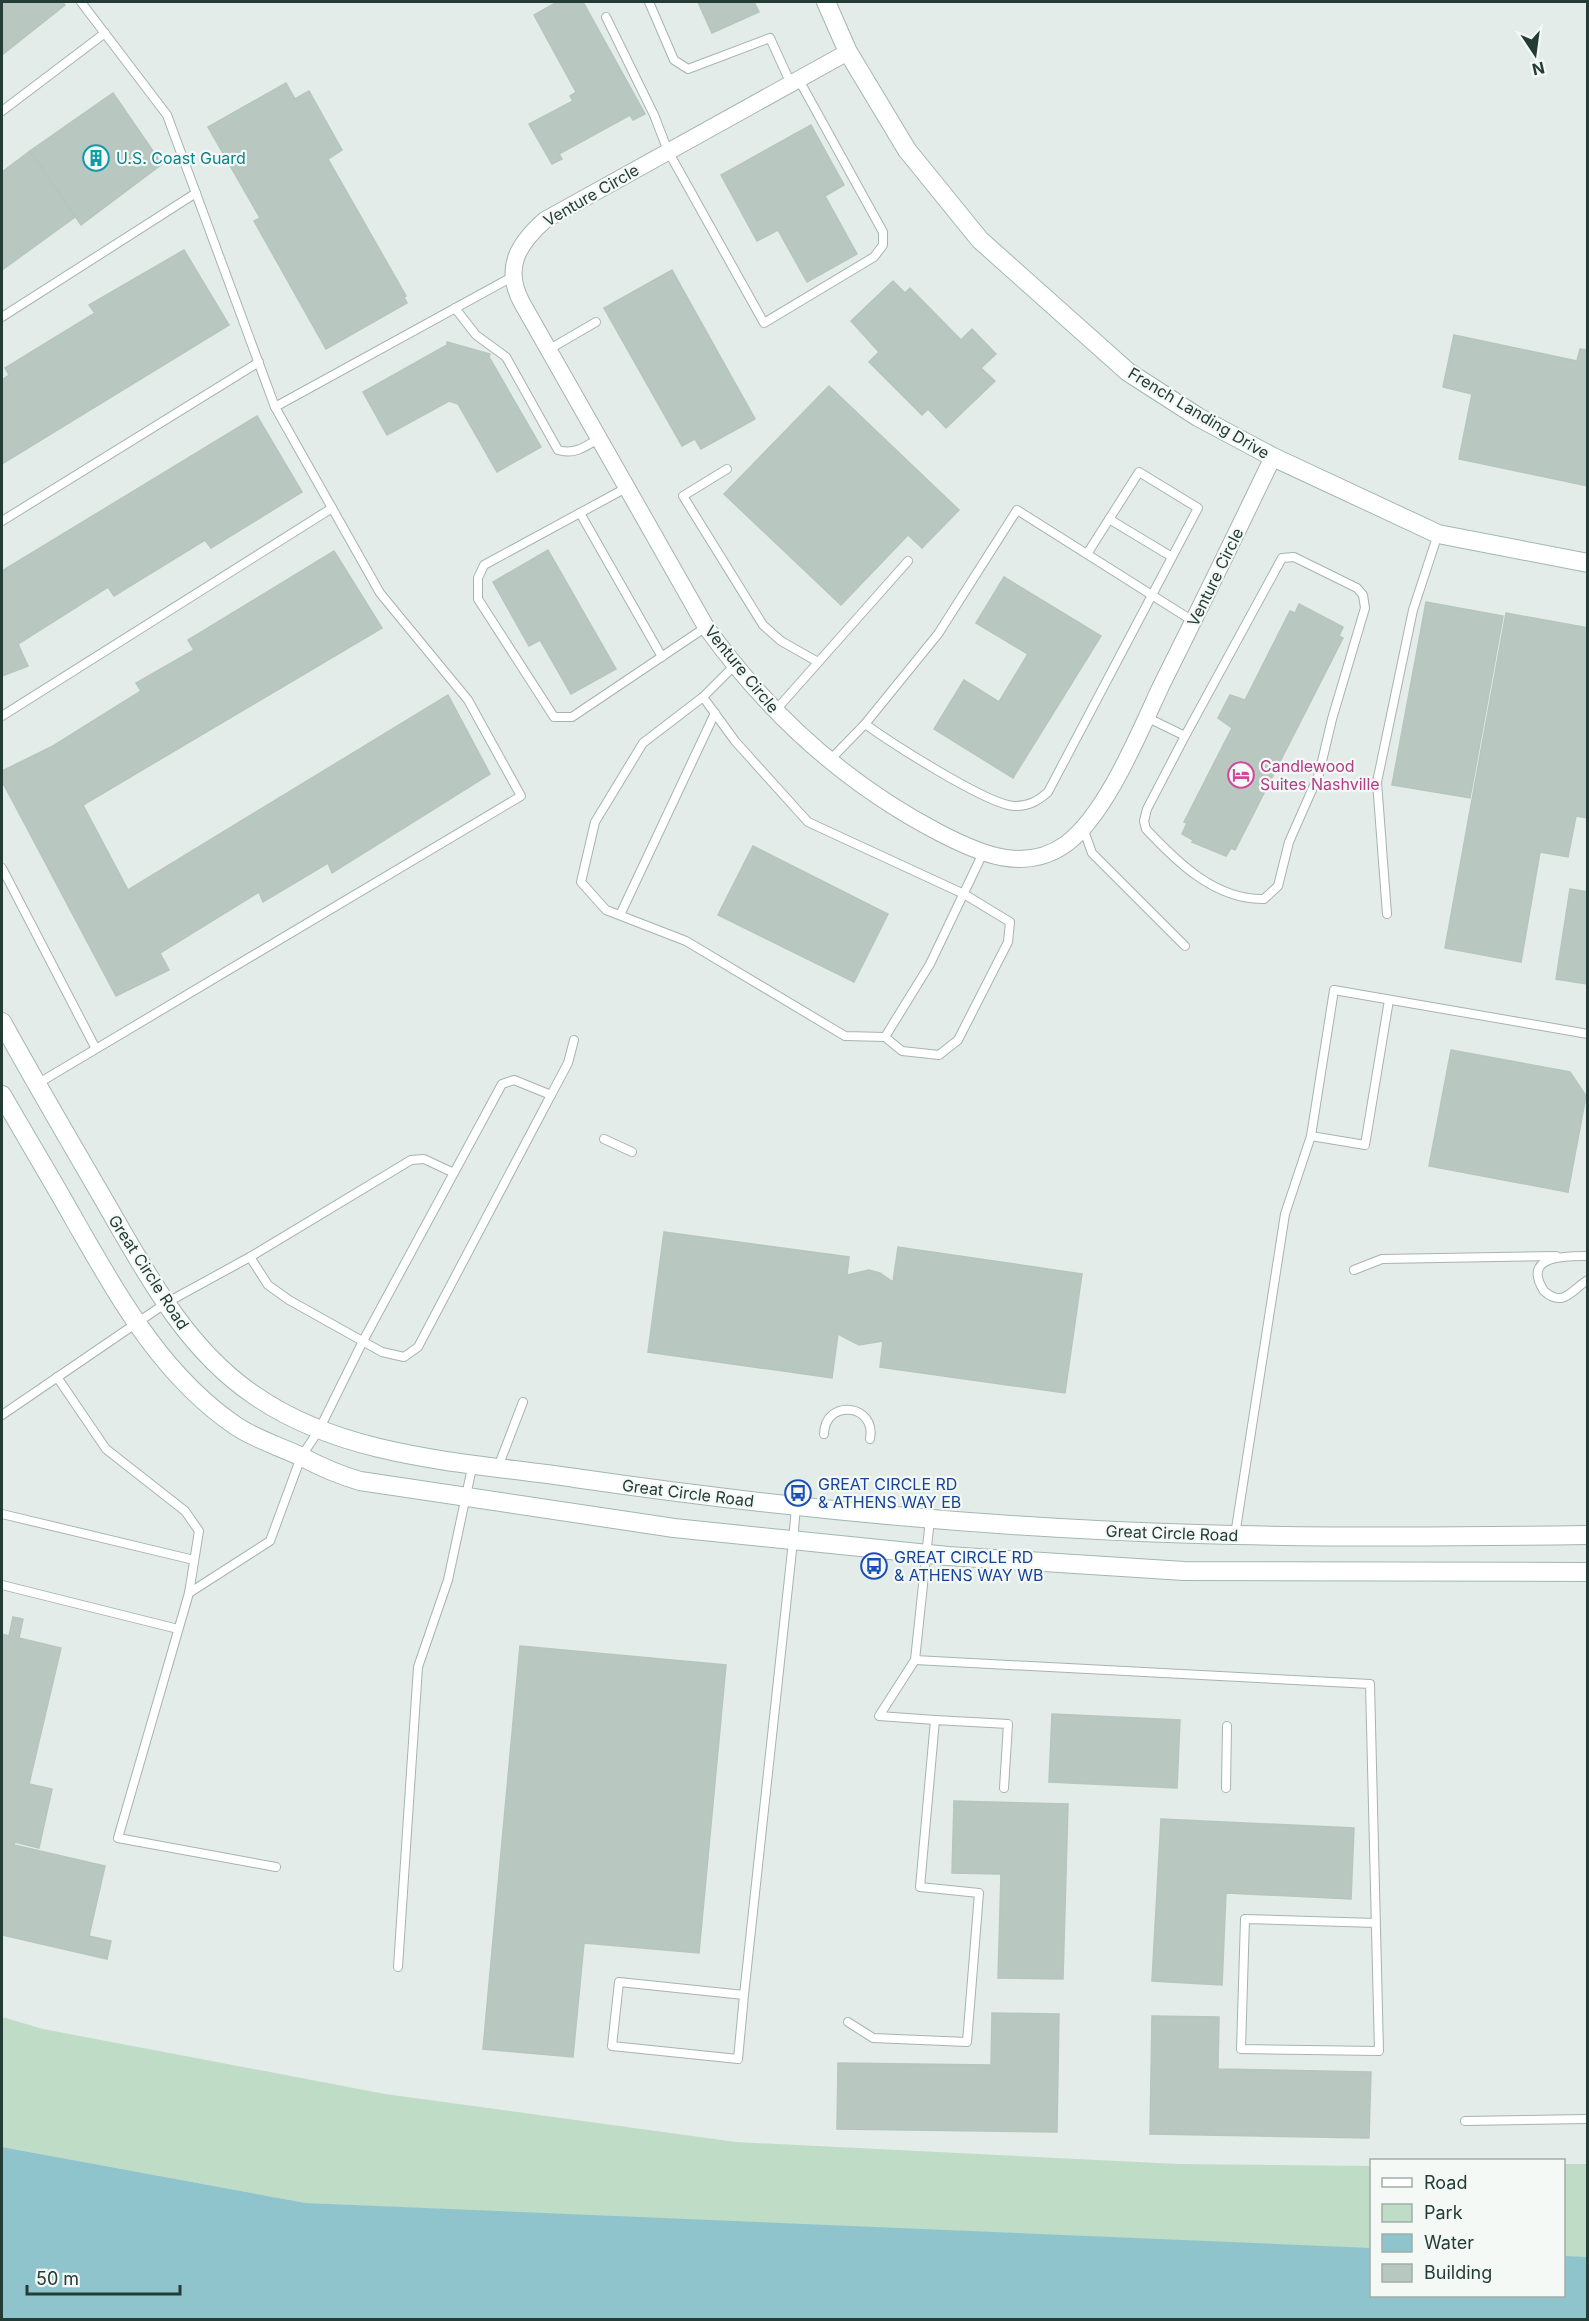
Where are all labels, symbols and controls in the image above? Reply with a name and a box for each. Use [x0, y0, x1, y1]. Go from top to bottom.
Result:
north arrow [1505, 24, 1565, 84]
text: N [1530, 57, 1547, 80]
building icon: U.S. Coast Guard [81, 143, 111, 173]
place label: U.S. Coast Guard [116, 148, 246, 168]
street label: Venture Circle [540, 160, 642, 230]
street label: French Landing Drive [1125, 363, 1273, 463]
street label: Venture Circle [1183, 525, 1247, 629]
street label: Venture Circle [701, 621, 783, 717]
place label: Candlewood Suites Nashville [1260, 756, 1380, 794]
hotel icon: Candlewood Suites Nashville [1226, 760, 1256, 790]
street label: Great Circle Road [104, 1211, 194, 1333]
place label: GREAT CIRCLE RD & ATHENS WAY EB [818, 1474, 961, 1512]
street label: Great Circle Road [621, 1475, 755, 1511]
bus stop icon: GREAT CIRCLE RD & ATHENS WAY EB [783, 1478, 813, 1508]
street label: Great Circle Road [1105, 1521, 1239, 1545]
place label: GREAT CIRCLE RD & ATHENS WAY WB [894, 1547, 1043, 1585]
bus stop icon: GREAT CIRCLE RD & ATHENS WAY WB [859, 1551, 889, 1581]
legend [1370, 2159, 1565, 2297]
text: Road [1424, 2172, 1467, 2193]
text: Park [1424, 2202, 1463, 2223]
text: Water [1424, 2232, 1474, 2253]
scale bar [27, 2258, 180, 2296]
text: Building [1424, 2262, 1492, 2283]
text: 50 m [36, 2268, 79, 2289]

